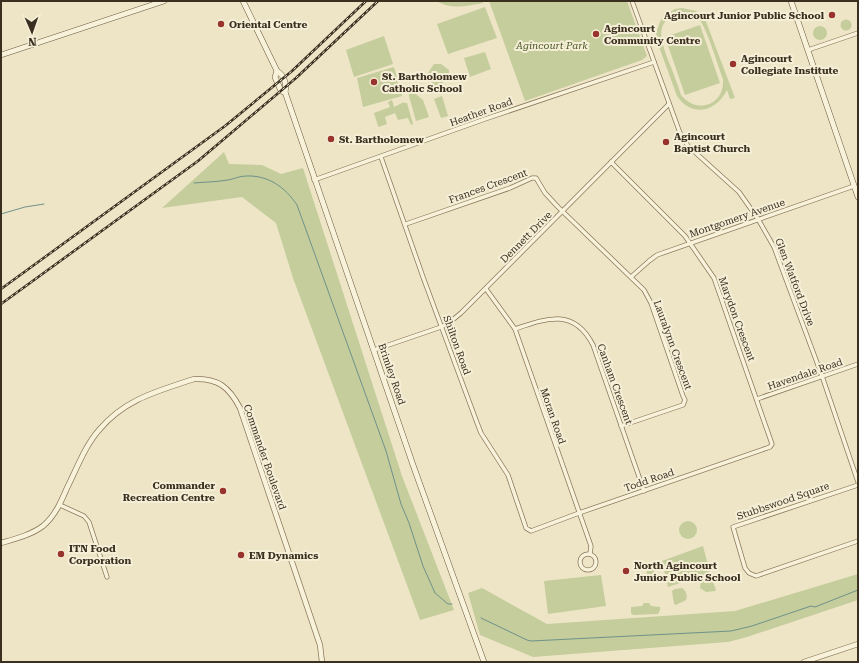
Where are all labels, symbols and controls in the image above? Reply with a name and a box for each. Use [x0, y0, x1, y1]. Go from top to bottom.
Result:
place label: Agincourt Junior Public School [664, 10, 825, 21]
marker: Agincourt Junior Public School [827, 10, 837, 20]
north arrow [12, 12, 52, 52]
marker: Oriental Centre [216, 19, 226, 29]
place label: Oriental Centre [229, 19, 308, 30]
place label: Agincourt Community Centre [604, 23, 700, 46]
marker: Agincourt Community Centre [591, 29, 601, 39]
text: N [27, 35, 37, 48]
park label: Agincourt Park [515, 40, 588, 51]
place label: Agincourt Collegiate Institute [741, 53, 838, 76]
marker: Agincourt Collegiate Institute [728, 59, 738, 69]
place label: St. Bartholomew Catholic School [382, 71, 467, 94]
marker: St. Bartholomew Catholic School [369, 77, 379, 87]
street label: Heather Road [448, 95, 514, 128]
place label: Agincourt Baptist Church [674, 131, 750, 154]
marker: St. Bartholomew [326, 134, 336, 144]
place label: St. Bartholomew [339, 134, 424, 145]
marker: Agincourt Baptist Church [661, 137, 671, 147]
street label: Frances Crescent [447, 167, 529, 205]
street label: Montgomery Avenue [688, 196, 787, 240]
street label: Dennett Drive [498, 209, 554, 265]
street label: Glen Watford Drive [773, 237, 817, 328]
street label: Marydon Crescent [717, 275, 757, 363]
street label: Lauralynn Crescent [652, 299, 694, 392]
street label: Shilton Road [441, 314, 473, 377]
street label: Brimley Road [376, 342, 408, 407]
street label: Canham Crescent [595, 342, 635, 426]
street label: Havendale Road [766, 356, 844, 392]
street label: Moran Road [538, 387, 568, 446]
street label: Commander Boulevard [242, 403, 288, 512]
street label: Todd Road [623, 466, 676, 494]
place label: Commander Recreation Centre [123, 480, 215, 503]
street label: Stubbswood Square [735, 480, 831, 522]
marker: Commander Recreation Centre [218, 486, 228, 496]
place label: ITN Food Corporation [69, 543, 131, 566]
marker: ITN Food Corporation [56, 549, 66, 559]
marker: EM Dynamics [236, 550, 246, 560]
place label: EM Dynamics [249, 550, 318, 561]
place label: North Agincourt Junior Public School [634, 560, 741, 583]
marker: North Agincourt Junior Public School [621, 566, 631, 576]

